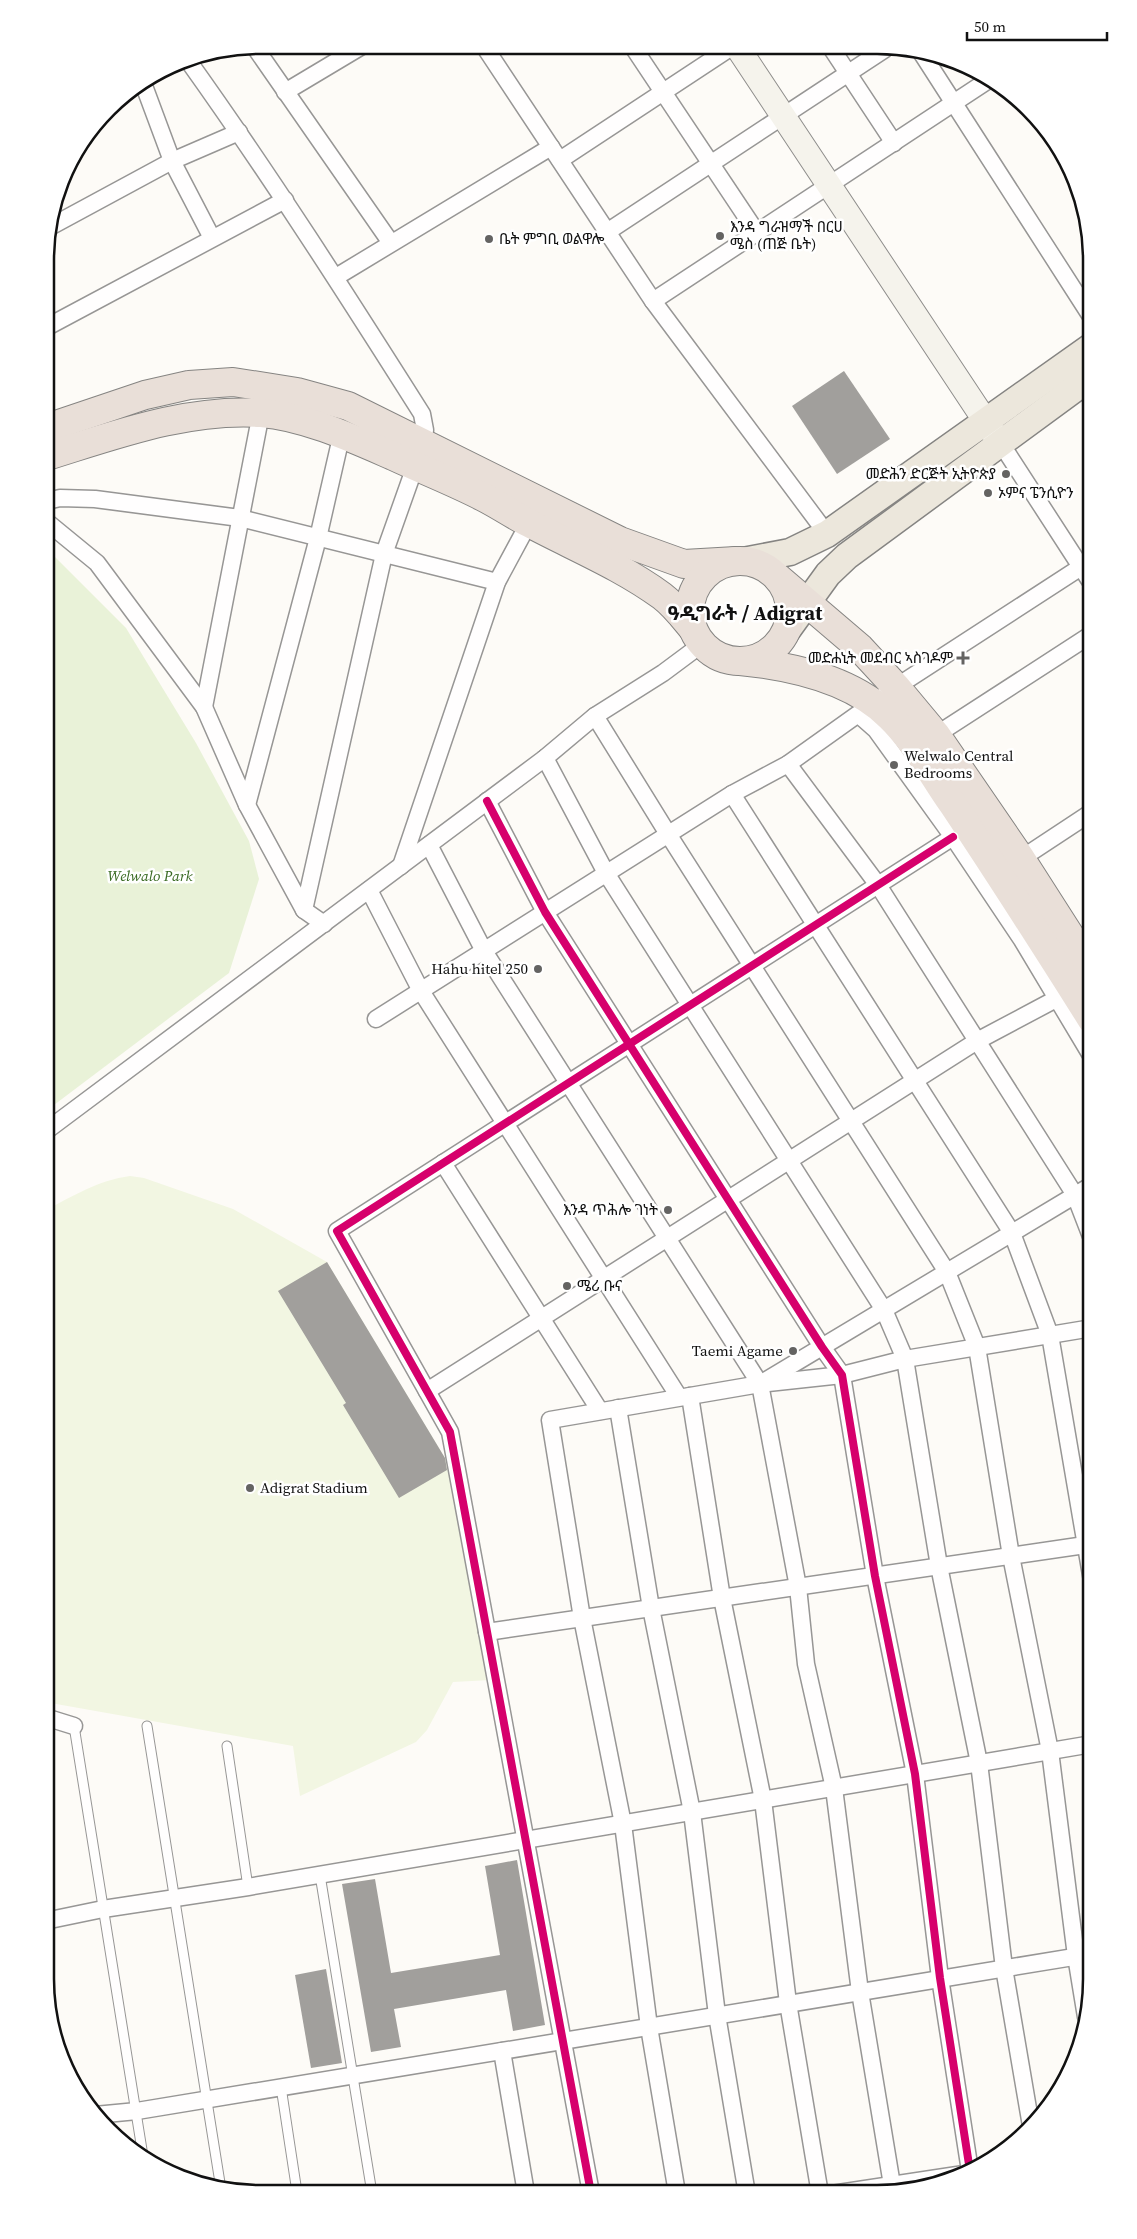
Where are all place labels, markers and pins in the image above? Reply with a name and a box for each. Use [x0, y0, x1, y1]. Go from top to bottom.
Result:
place label: እንዳ ግራዝማች በርሀ ሜስ (ጠጅ ቤት) [730, 216, 843, 254]
place label: ቤት ምግቢ ወልዋሎ [499, 228, 604, 249]
marker: እንዳ ግራዝማች በርሀ ሜስ (ጠጅ ቤት) [714, 230, 726, 242]
marker: ቤት ምግቢ ወልዋሎ [483, 233, 495, 245]
place label: መድሕን ድርጅት ኢትዮጵያ [866, 463, 996, 484]
marker: መድሕን ድርጅት ኢትዮጵያ [1000, 468, 1012, 480]
place label: ኦምና ፔንሲዮን [998, 482, 1074, 503]
marker: ኦምና ፔንሲዮን [982, 487, 994, 499]
place label: መድሐኒት መደብር ኣስገዶም [808, 647, 953, 668]
marker: መድሐኒት መደብር ኣስገዶም [957, 652, 969, 664]
place label: Welwalo Central Bedrooms [904, 745, 1014, 783]
marker: Welwalo Central Bedrooms [888, 759, 900, 771]
place label: Hahu hitel 250 [431, 958, 528, 979]
marker: Hahu hitel 250 [532, 963, 544, 975]
place label: እንዳ ጥሕሎ ገነት [563, 1199, 658, 1220]
marker: እንዳ ጥሕሎ ገነት [662, 1204, 674, 1216]
place label: ሜሪ ቡና [577, 1275, 623, 1296]
marker: ሜሪ ቡና [561, 1280, 573, 1292]
place label: Taemi Agame [692, 1340, 783, 1361]
marker: Taemi Agame [787, 1345, 799, 1357]
place label: Adigrat Stadium [260, 1477, 368, 1498]
marker: Adigrat Stadium [244, 1482, 256, 1494]

